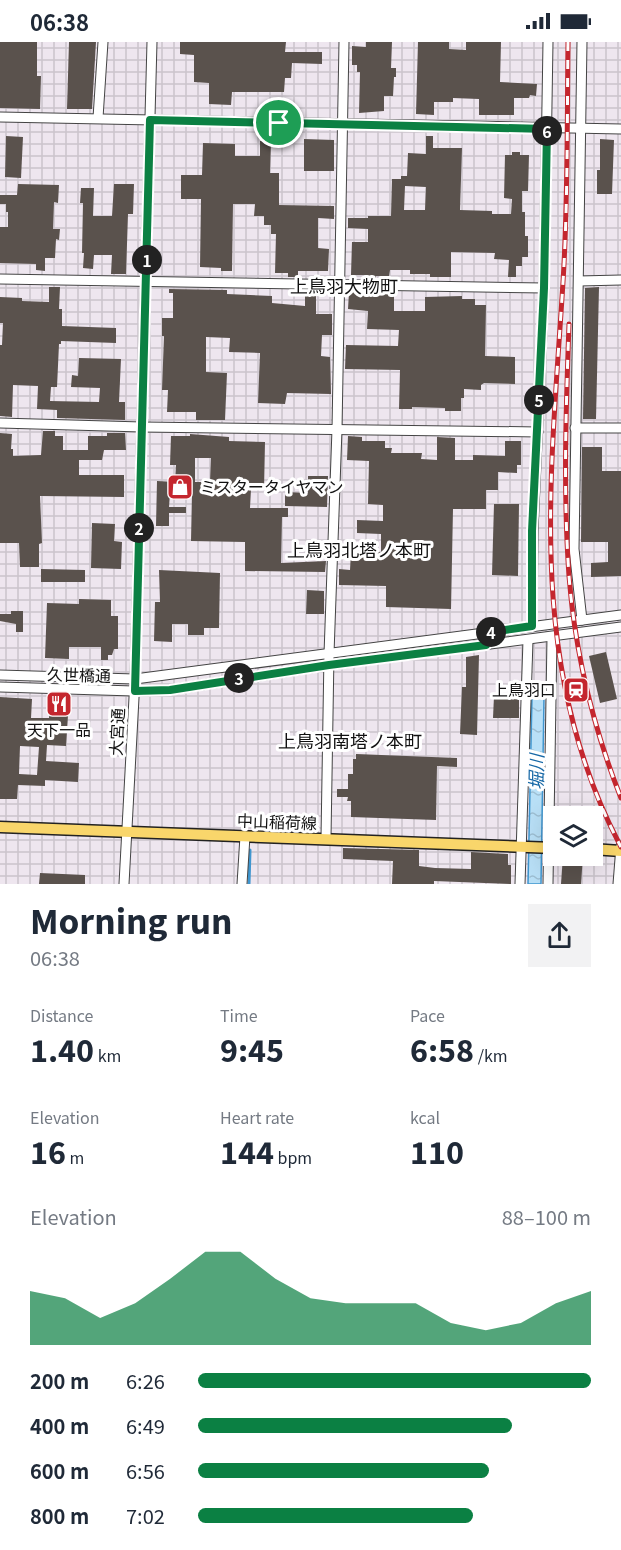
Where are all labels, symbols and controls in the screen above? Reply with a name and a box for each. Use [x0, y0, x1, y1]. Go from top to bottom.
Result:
text: 06:38 [30, 5, 89, 37]
pin [253, 97, 304, 148]
icon: arrive [262, 106, 295, 139]
pin: 6 [532, 116, 562, 146]
text: 6 [542, 119, 552, 143]
pin: 1 [132, 245, 162, 275]
text: 1 [142, 248, 152, 272]
district label: 上鳥羽大物町 [290, 272, 398, 298]
pin: 5 [524, 385, 554, 415]
text: 5 [534, 388, 544, 412]
shop icon: ミスタータイヤマン [165, 472, 195, 502]
place label: ミスタータイヤマン [200, 474, 344, 498]
pin: 2 [124, 513, 154, 543]
text: 2 [134, 516, 144, 540]
district label: 上鳥羽北塔ノ本町 [287, 536, 431, 562]
pin: 4 [476, 617, 506, 647]
text: 4 [486, 620, 496, 644]
street label: 久世橋通 [47, 661, 111, 687]
pin: 3 [224, 663, 254, 693]
text: 3 [234, 666, 244, 690]
station icon: 上鳥羽口 [561, 675, 591, 705]
place label: 上鳥羽口 [492, 677, 556, 701]
restaurant icon: 天下一品 [44, 689, 74, 719]
street label: 大宮通 [103, 707, 129, 757]
place label: 天下一品 [27, 717, 91, 741]
district label: 上鳥羽南塔ノ本町 [278, 727, 422, 753]
water label: 堀川 [522, 752, 548, 790]
map controls [543, 806, 603, 866]
button: layers [543, 806, 603, 866]
street label: 中山稲荷線 [237, 808, 317, 834]
text: Morning run [30, 896, 233, 944]
button: share [528, 904, 591, 967]
text: 06:38 [30, 943, 80, 972]
text: Distance [30, 1003, 93, 1027]
text: Time [220, 1003, 258, 1027]
text: Pace [410, 1003, 445, 1027]
text: 1.40 [30, 1027, 94, 1071]
text: 9:45 [220, 1027, 284, 1071]
text: 6:58 [410, 1027, 474, 1071]
text: km [94, 1043, 121, 1067]
text: /km [474, 1043, 508, 1067]
text: Elevation [30, 1105, 99, 1129]
text: Heart rate [220, 1105, 294, 1129]
text: kcal [410, 1105, 440, 1129]
text: 16 [30, 1129, 66, 1173]
text: 144 [220, 1129, 274, 1173]
text: 110 [410, 1129, 464, 1173]
text: m [66, 1145, 84, 1169]
text: bpm [274, 1145, 312, 1169]
text: Elevation [30, 1202, 117, 1231]
text: 88–100 m [502, 1202, 591, 1231]
text: 200 m [30, 1366, 89, 1395]
text: 6:26 [126, 1366, 165, 1395]
text: 400 m [30, 1411, 89, 1440]
text: 6:49 [126, 1411, 165, 1440]
text: 600 m [30, 1456, 89, 1485]
text: 6:56 [126, 1456, 165, 1485]
text: 800 m [30, 1501, 89, 1530]
text: 7:02 [126, 1501, 165, 1530]

